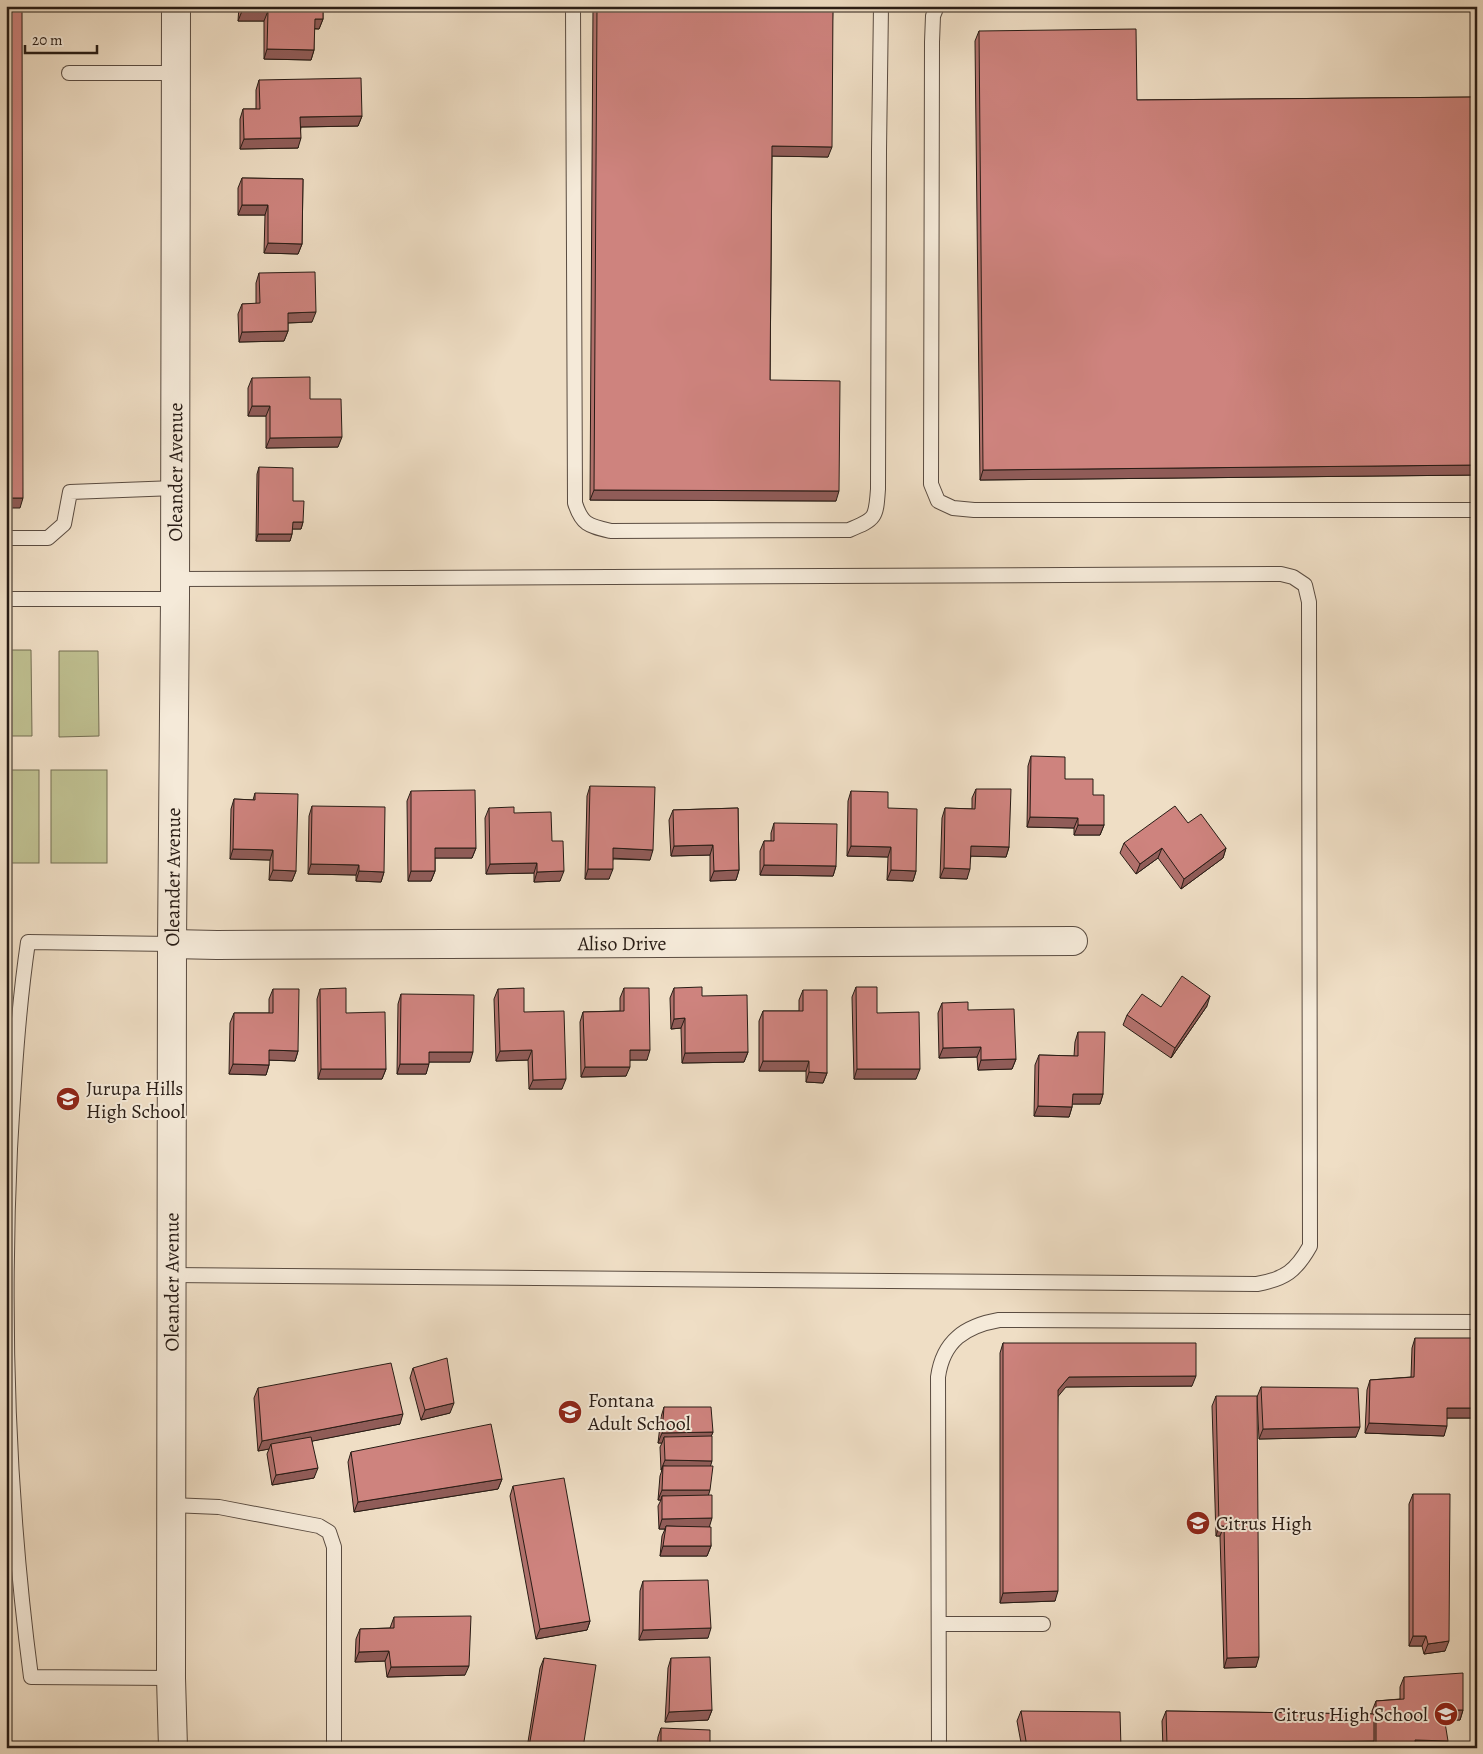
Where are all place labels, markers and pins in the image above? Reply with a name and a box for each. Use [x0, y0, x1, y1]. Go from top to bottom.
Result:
place label: Jurupa Hills High School [86, 1075, 185, 1125]
school or university icon: Jurupa Hills High School [55, 1086, 81, 1112]
place label: Fontana Adult School [587, 1387, 691, 1437]
school or university icon: Fontana Adult School [557, 1399, 583, 1425]
school or university icon: Citrus High [1185, 1510, 1211, 1536]
place label: Citrus High [1216, 1510, 1312, 1537]
place label: Citrus High School [1274, 1701, 1428, 1728]
school or university icon: Citrus High School [1433, 1701, 1459, 1727]

